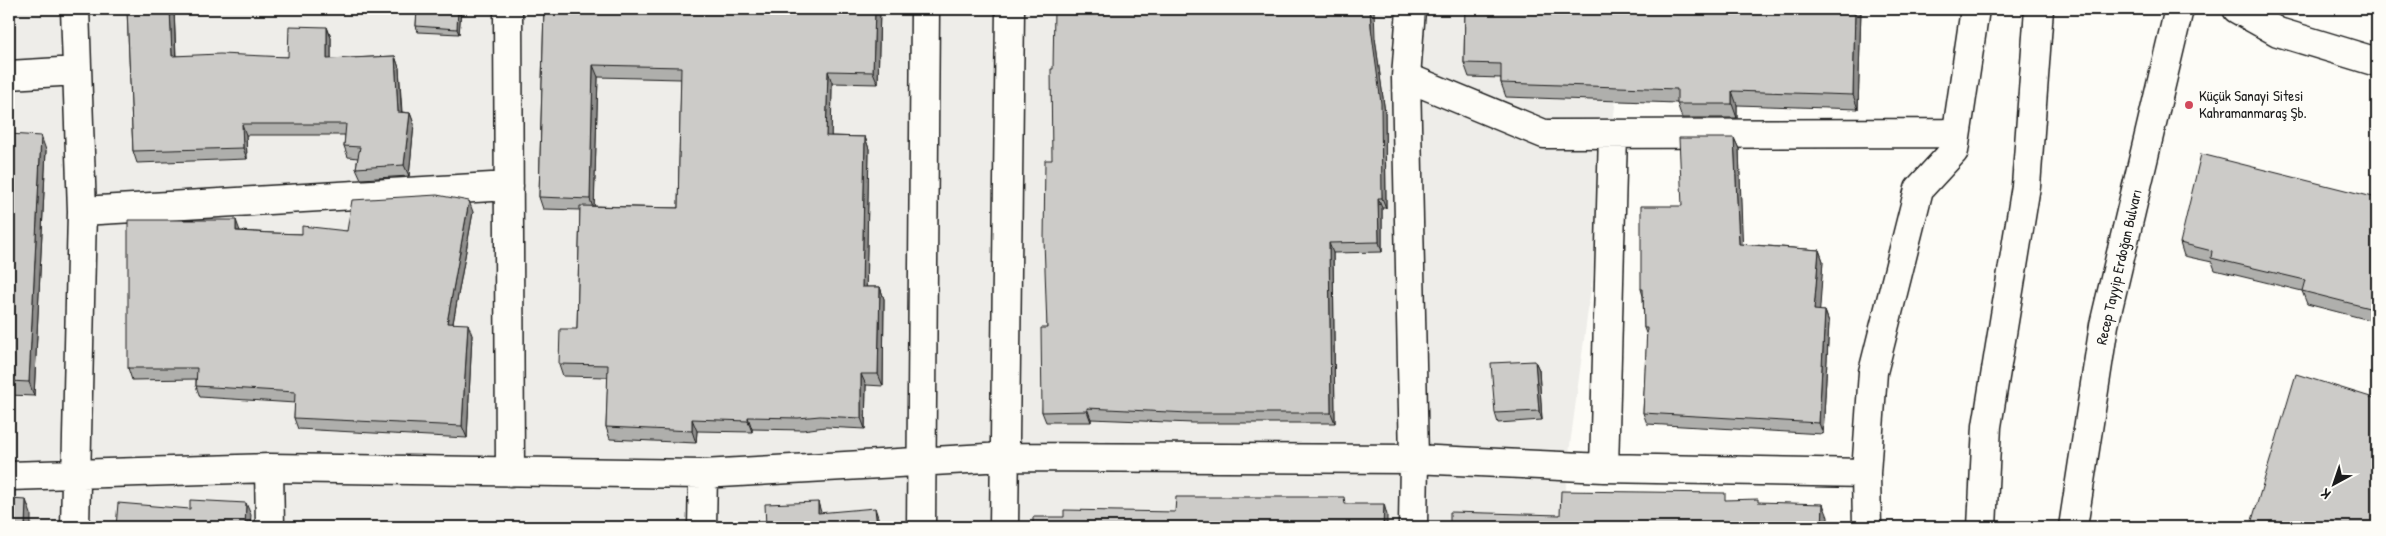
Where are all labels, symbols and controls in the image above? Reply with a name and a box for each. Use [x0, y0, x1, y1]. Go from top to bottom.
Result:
place label: Küçük Sanayi Sitesi Kahramanmaraş Şb. [2199, 85, 2307, 123]
marker: Küçük Sanayi Sitesi Kahramanmaraş Şb. [2183, 99, 2195, 111]
street label: Recep Tayyip Erdoğan Bulvarı [2090, 187, 2147, 347]
north arrow [2308, 458, 2358, 508]
text: K [2316, 484, 2334, 504]

